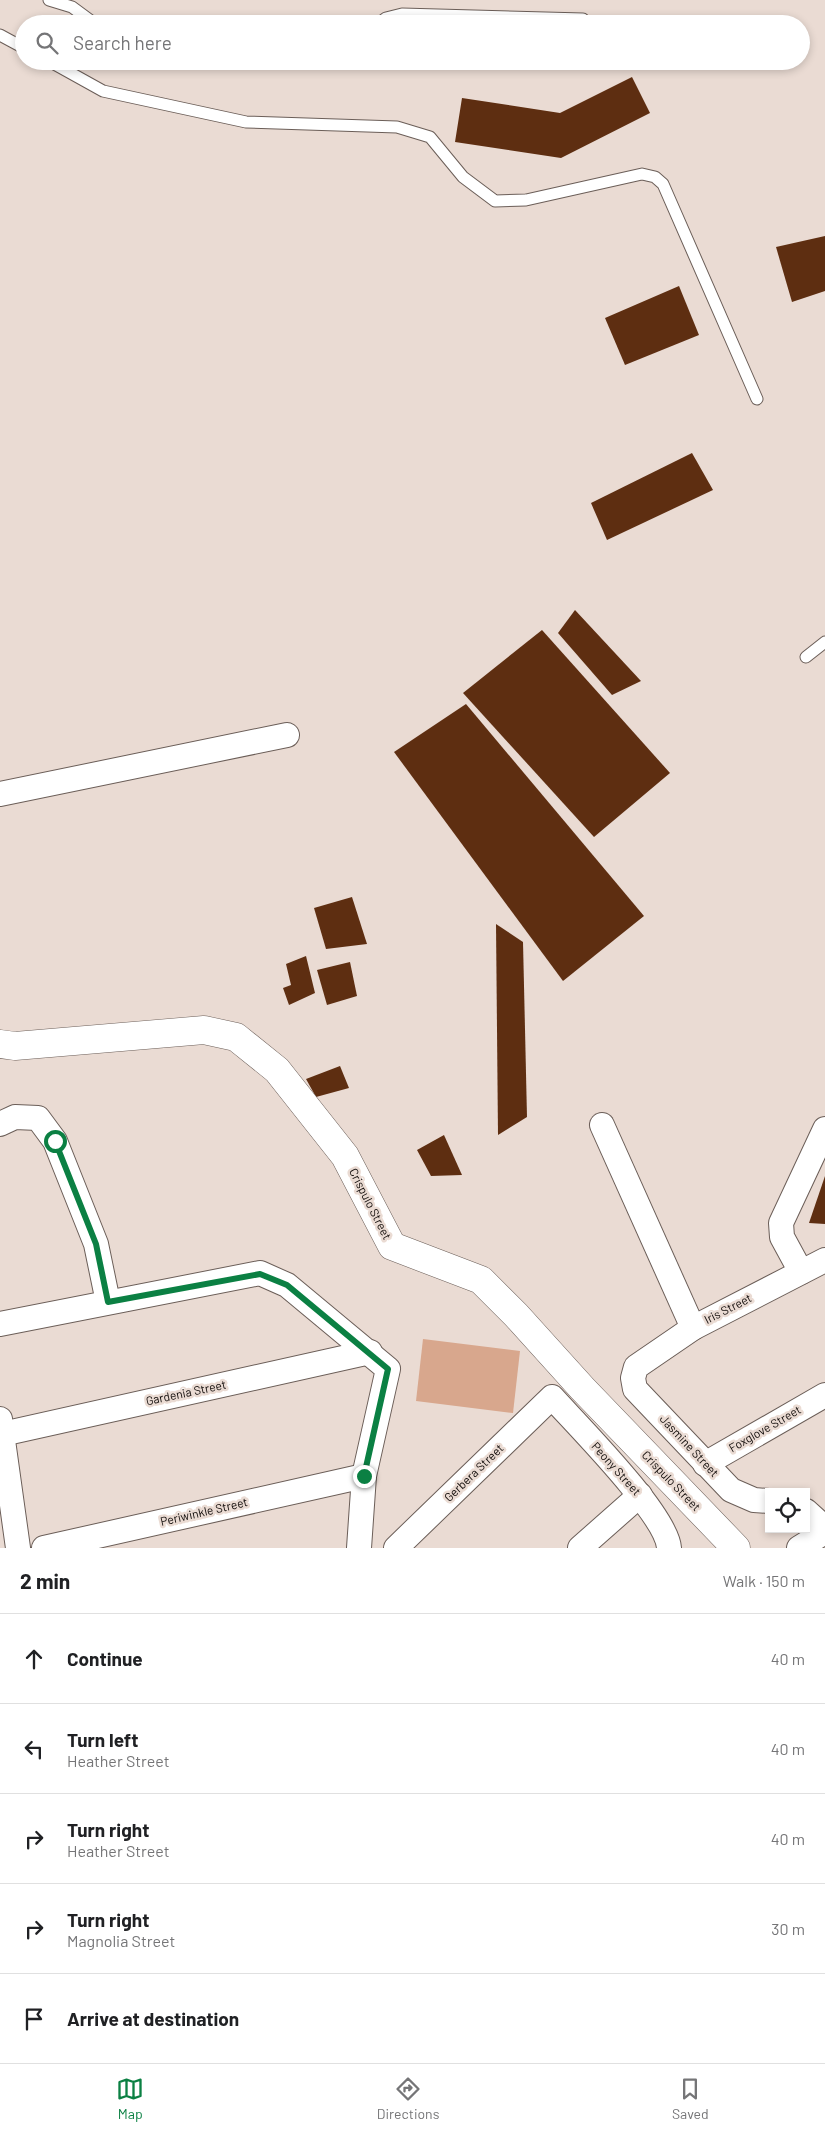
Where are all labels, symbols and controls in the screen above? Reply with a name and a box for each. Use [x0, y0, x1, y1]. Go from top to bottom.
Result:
search box [15, 15, 810, 70]
icon: search [33, 29, 61, 57]
text: Search here [73, 31, 172, 54]
route start [44, 1130, 67, 1153]
street label: Crispulo Street [347, 1166, 395, 1241]
street label: Iris Street [701, 1290, 754, 1326]
street label: Gardenia Street [144, 1377, 227, 1407]
street label: Foxglove Street [726, 1402, 803, 1454]
street label: Jasmine Street [657, 1411, 722, 1479]
street label: Peony Street [589, 1439, 644, 1498]
street label: Gerbera Street [441, 1441, 506, 1504]
street label: Crispulo Street [640, 1447, 704, 1513]
route end [353, 1465, 376, 1488]
map controls [765, 1488, 810, 1533]
button: locate [765, 1488, 810, 1533]
street label: Periwinkle Street [159, 1494, 249, 1528]
text: 2 min [20, 1568, 70, 1593]
text: Walk · 150 m [723, 1571, 805, 1590]
icon: ahead [20, 1645, 48, 1673]
text: Continue [67, 1647, 143, 1670]
text: 40 m [771, 1649, 805, 1668]
text: Turn left [67, 1728, 138, 1751]
icon: left [20, 1735, 48, 1763]
text: 40 m [771, 1739, 805, 1758]
text: Heather Street [67, 1751, 170, 1770]
text: Turn right [67, 1818, 149, 1841]
icon: right [20, 1825, 48, 1853]
text: 40 m [771, 1829, 805, 1848]
text: Heather Street [67, 1841, 170, 1860]
text: Turn right [67, 1908, 149, 1931]
icon: right [20, 1915, 48, 1943]
text: 30 m [771, 1919, 805, 1938]
text: Magnolia Street [67, 1931, 175, 1950]
icon: arrive [20, 2005, 48, 2033]
text: Arrive at destination [67, 2007, 239, 2030]
tab: Map [116, 2075, 144, 2122]
tab: Directions [377, 2075, 439, 2122]
tab: Saved [672, 2075, 709, 2122]

